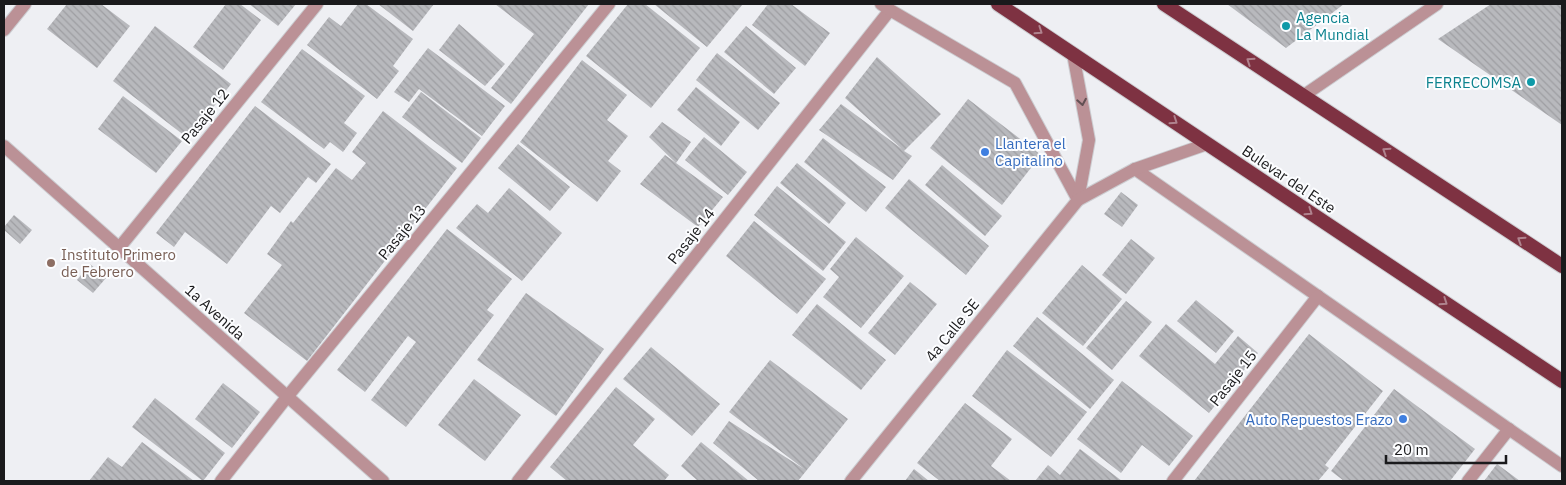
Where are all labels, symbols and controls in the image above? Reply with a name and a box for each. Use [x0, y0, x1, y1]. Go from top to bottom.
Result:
place label: Agencia La Mundial [1296, 8, 1369, 44]
marker: Agencia La Mundial [1280, 20, 1292, 32]
one-way arrow [1033, 25, 1043, 34]
one-way arrow [1246, 58, 1256, 67]
place label: FERRECOMSA [1426, 73, 1521, 92]
marker: FERRECOMSA [1525, 76, 1537, 88]
street label: Pasaje 12 [177, 84, 233, 148]
one-way arrow [1076, 97, 1086, 106]
one-way arrow [1169, 115, 1178, 125]
place label: Llantera el Capitalino [995, 134, 1066, 170]
street label: Bulevar del Este [1239, 141, 1339, 217]
marker: Llantera el Capitalino [979, 146, 991, 158]
one-way arrow [1382, 147, 1391, 157]
street label: Pasaje 13 [374, 200, 430, 264]
street label: Pasaje 14 [663, 204, 719, 268]
one-way arrow [1303, 206, 1313, 215]
one-way arrow [1518, 237, 1527, 246]
place label: Instituto Primero de Febrero [61, 245, 176, 281]
marker: Instituto Primero de Febrero [45, 257, 57, 269]
street label: 1a Avenida [181, 280, 249, 344]
street label: 4a Calle SE [921, 295, 983, 365]
one-way arrow [1438, 296, 1448, 305]
street label: Pasaje 15 [1205, 346, 1261, 410]
place label: Auto Repuestos Erazo [1246, 410, 1393, 429]
marker: Auto Repuestos Erazo [1397, 413, 1409, 425]
scale bar [1386, 432, 1506, 464]
text: 20 m [1394, 440, 1429, 459]

